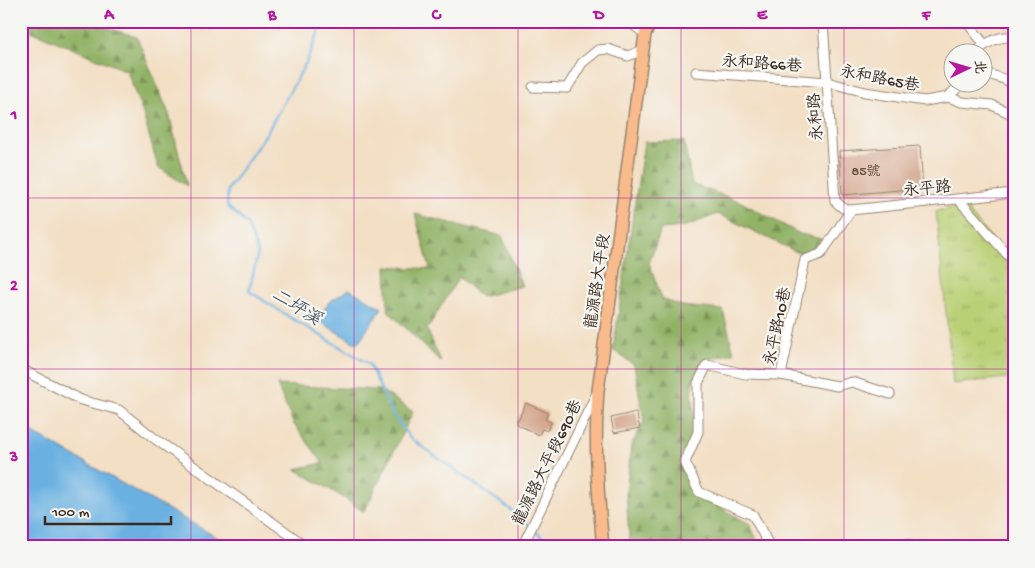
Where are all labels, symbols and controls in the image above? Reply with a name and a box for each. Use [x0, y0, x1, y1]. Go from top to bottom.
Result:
text: A [103, 7, 115, 26]
text: B [267, 7, 277, 26]
text: C [431, 7, 442, 26]
text: D [592, 7, 605, 26]
text: E [757, 7, 768, 26]
text: F [921, 7, 932, 26]
north arrow [942, 42, 992, 92]
street label: 永和路66巷 [721, 51, 803, 78]
text: 北 [969, 59, 988, 75]
street label: 永和路65巷 [838, 61, 921, 97]
street label: 永和路 [804, 92, 829, 142]
text: 1 [10, 107, 17, 126]
house number: 85號 [851, 164, 881, 181]
street label: 永平路 [902, 177, 952, 202]
street label: 龍源路大平段 [581, 232, 616, 330]
text: 2 [10, 278, 18, 297]
water label: 二坪溪 [267, 284, 326, 332]
street label: 永平路10巷 [760, 285, 797, 368]
street label: 龍源路大平段690巷 [509, 397, 588, 529]
text: 3 [9, 449, 18, 468]
scale bar [45, 493, 171, 525]
text: 100 m [51, 504, 90, 522]

